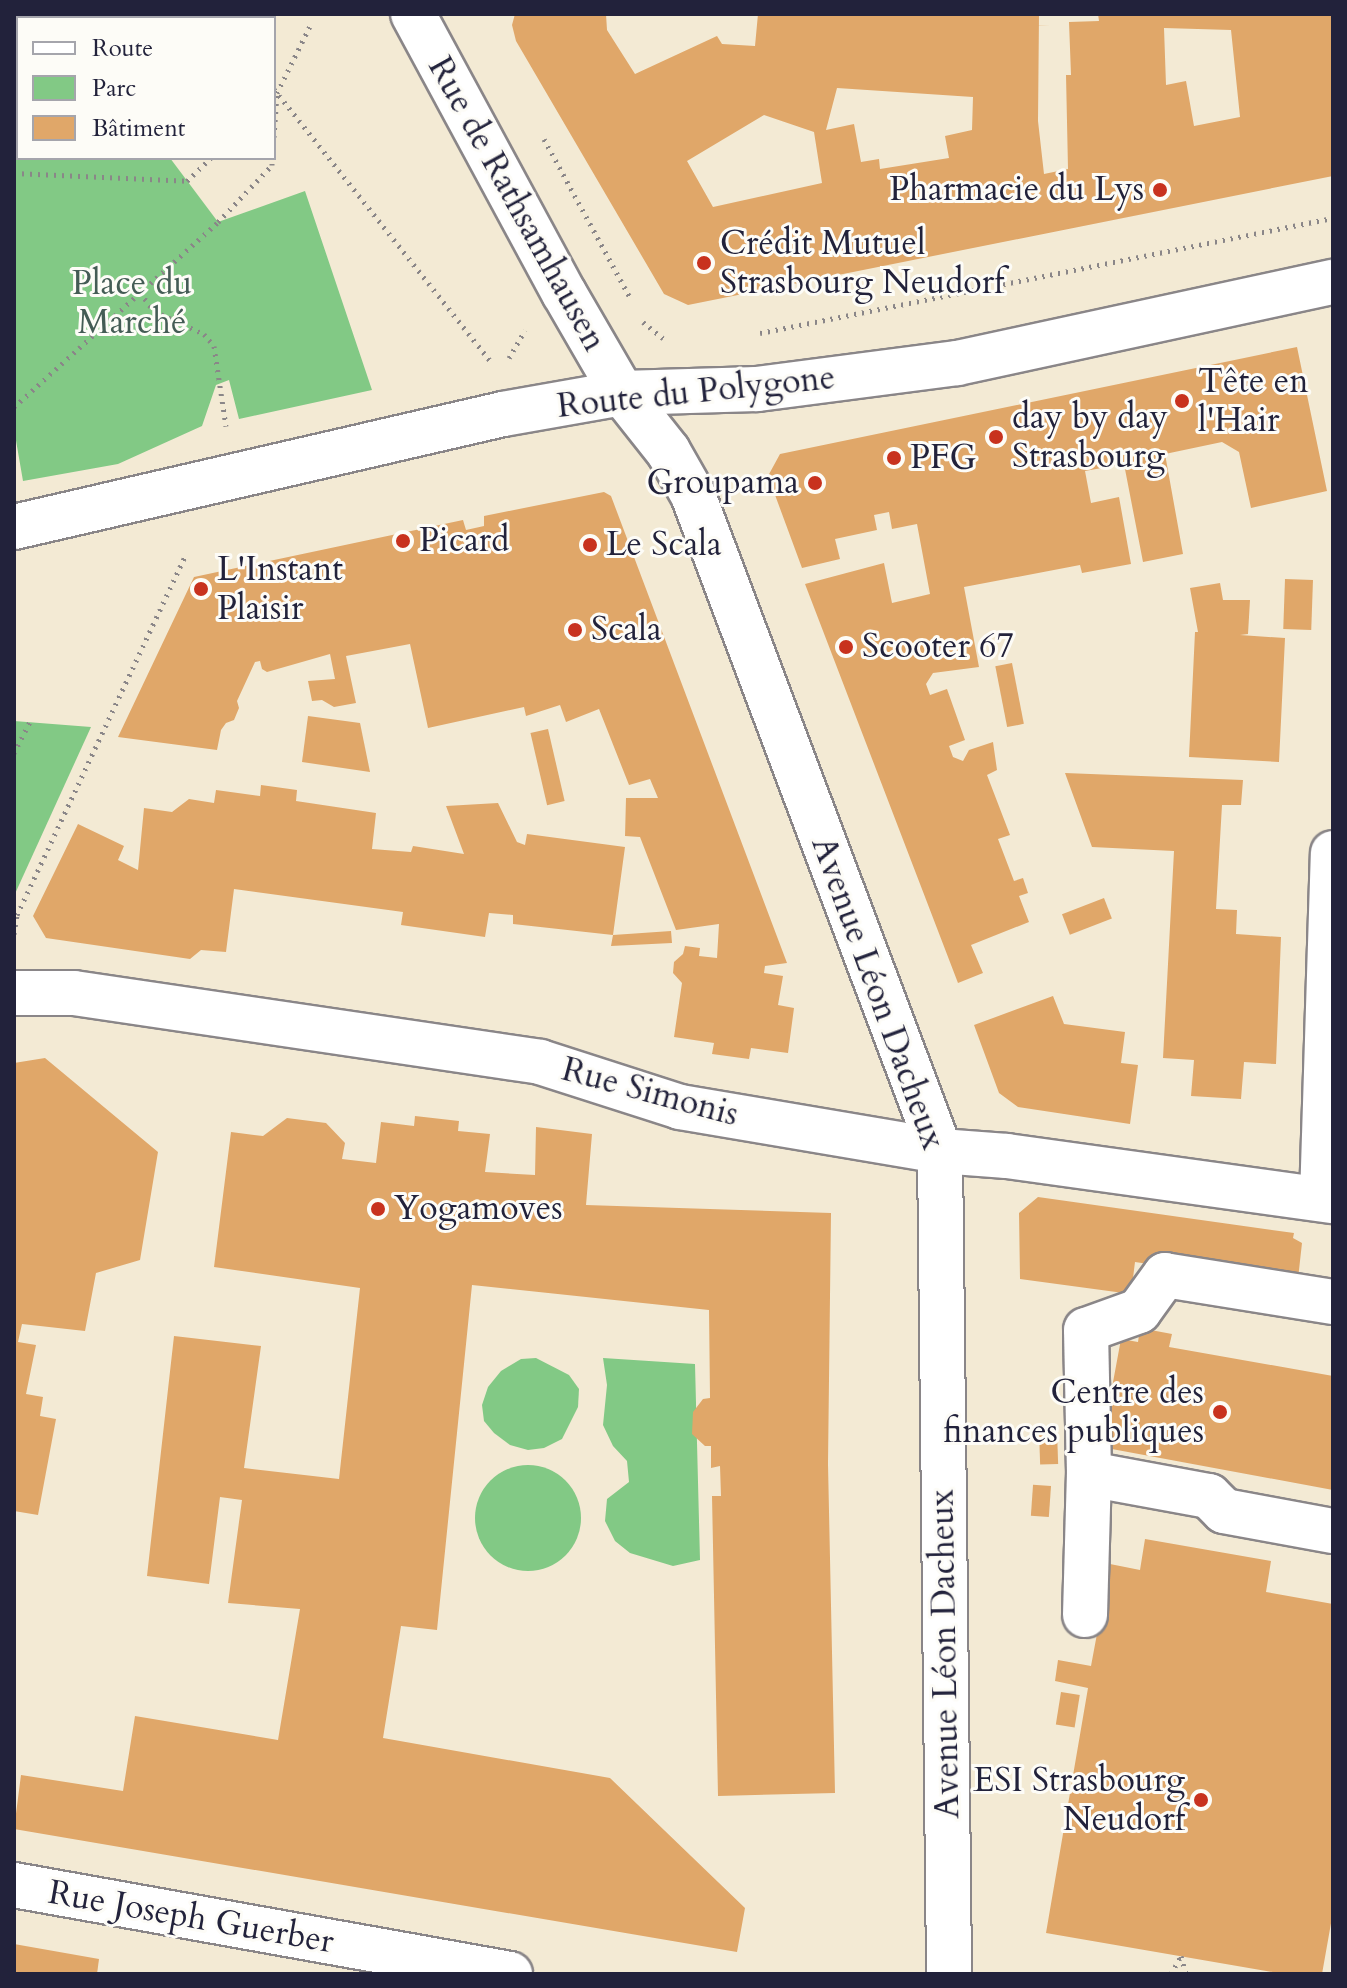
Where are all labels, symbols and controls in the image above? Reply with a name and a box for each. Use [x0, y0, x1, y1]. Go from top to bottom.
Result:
legend [16, 16, 276, 160]
text: Route [92, 32, 153, 65]
street label: Rue de Rathsamhausen [419, 50, 615, 358]
text: Parc [92, 72, 136, 105]
text: Bâtiment [92, 112, 185, 145]
place label: Pharmacie du Lys [889, 170, 1144, 210]
marker: Pharmacie du Lys [1151, 181, 1169, 199]
place label: Crédit Mutuel Strasbourg Neudorf [720, 223, 1004, 302]
marker: Crédit Mutuel Strasbourg Neudorf [695, 254, 713, 272]
park label: Place du Marché [72, 263, 192, 342]
street label: Route du Polygone [555, 357, 837, 427]
place label: Tête en l'Hair [1198, 361, 1308, 440]
marker: Tête en l'Hair [1173, 392, 1191, 410]
place label: day by day Strasbourg [1012, 397, 1168, 476]
marker: day by day Strasbourg [987, 428, 1005, 446]
place label: PFG [910, 438, 976, 478]
marker: PFG [885, 449, 903, 467]
place label: Groupama [646, 463, 799, 503]
marker: Groupama [806, 474, 824, 492]
place label: Picard [419, 521, 509, 561]
place label: Le Scala [606, 525, 722, 565]
marker: Picard [394, 532, 412, 550]
marker: Le Scala [581, 536, 599, 554]
place label: L'Instant Plaisir [217, 549, 343, 628]
marker: L'Instant Plaisir [192, 580, 210, 598]
place label: Scala [591, 610, 662, 650]
marker: Scala [566, 621, 584, 639]
place label: Scooter 67 [862, 627, 1014, 667]
marker: Scooter 67 [837, 638, 855, 656]
street label: Avenue Léon Dacheux [802, 831, 954, 1155]
street label: Rue Simonis [557, 1049, 743, 1135]
place label: Yogamoves [394, 1189, 563, 1229]
marker: Yogamoves [369, 1200, 387, 1218]
place label: Centre des finances publiques [943, 1372, 1204, 1452]
marker: Centre des finances publiques [1211, 1403, 1229, 1421]
street label: Avenue Léon Dacheux [922, 1489, 968, 1819]
place label: ESI Strasbourg Neudorf [973, 1760, 1185, 1840]
marker: ESI Strasbourg Neudorf [1192, 1791, 1210, 1809]
street label: Rue Joseph Guerber [45, 1872, 337, 1962]

